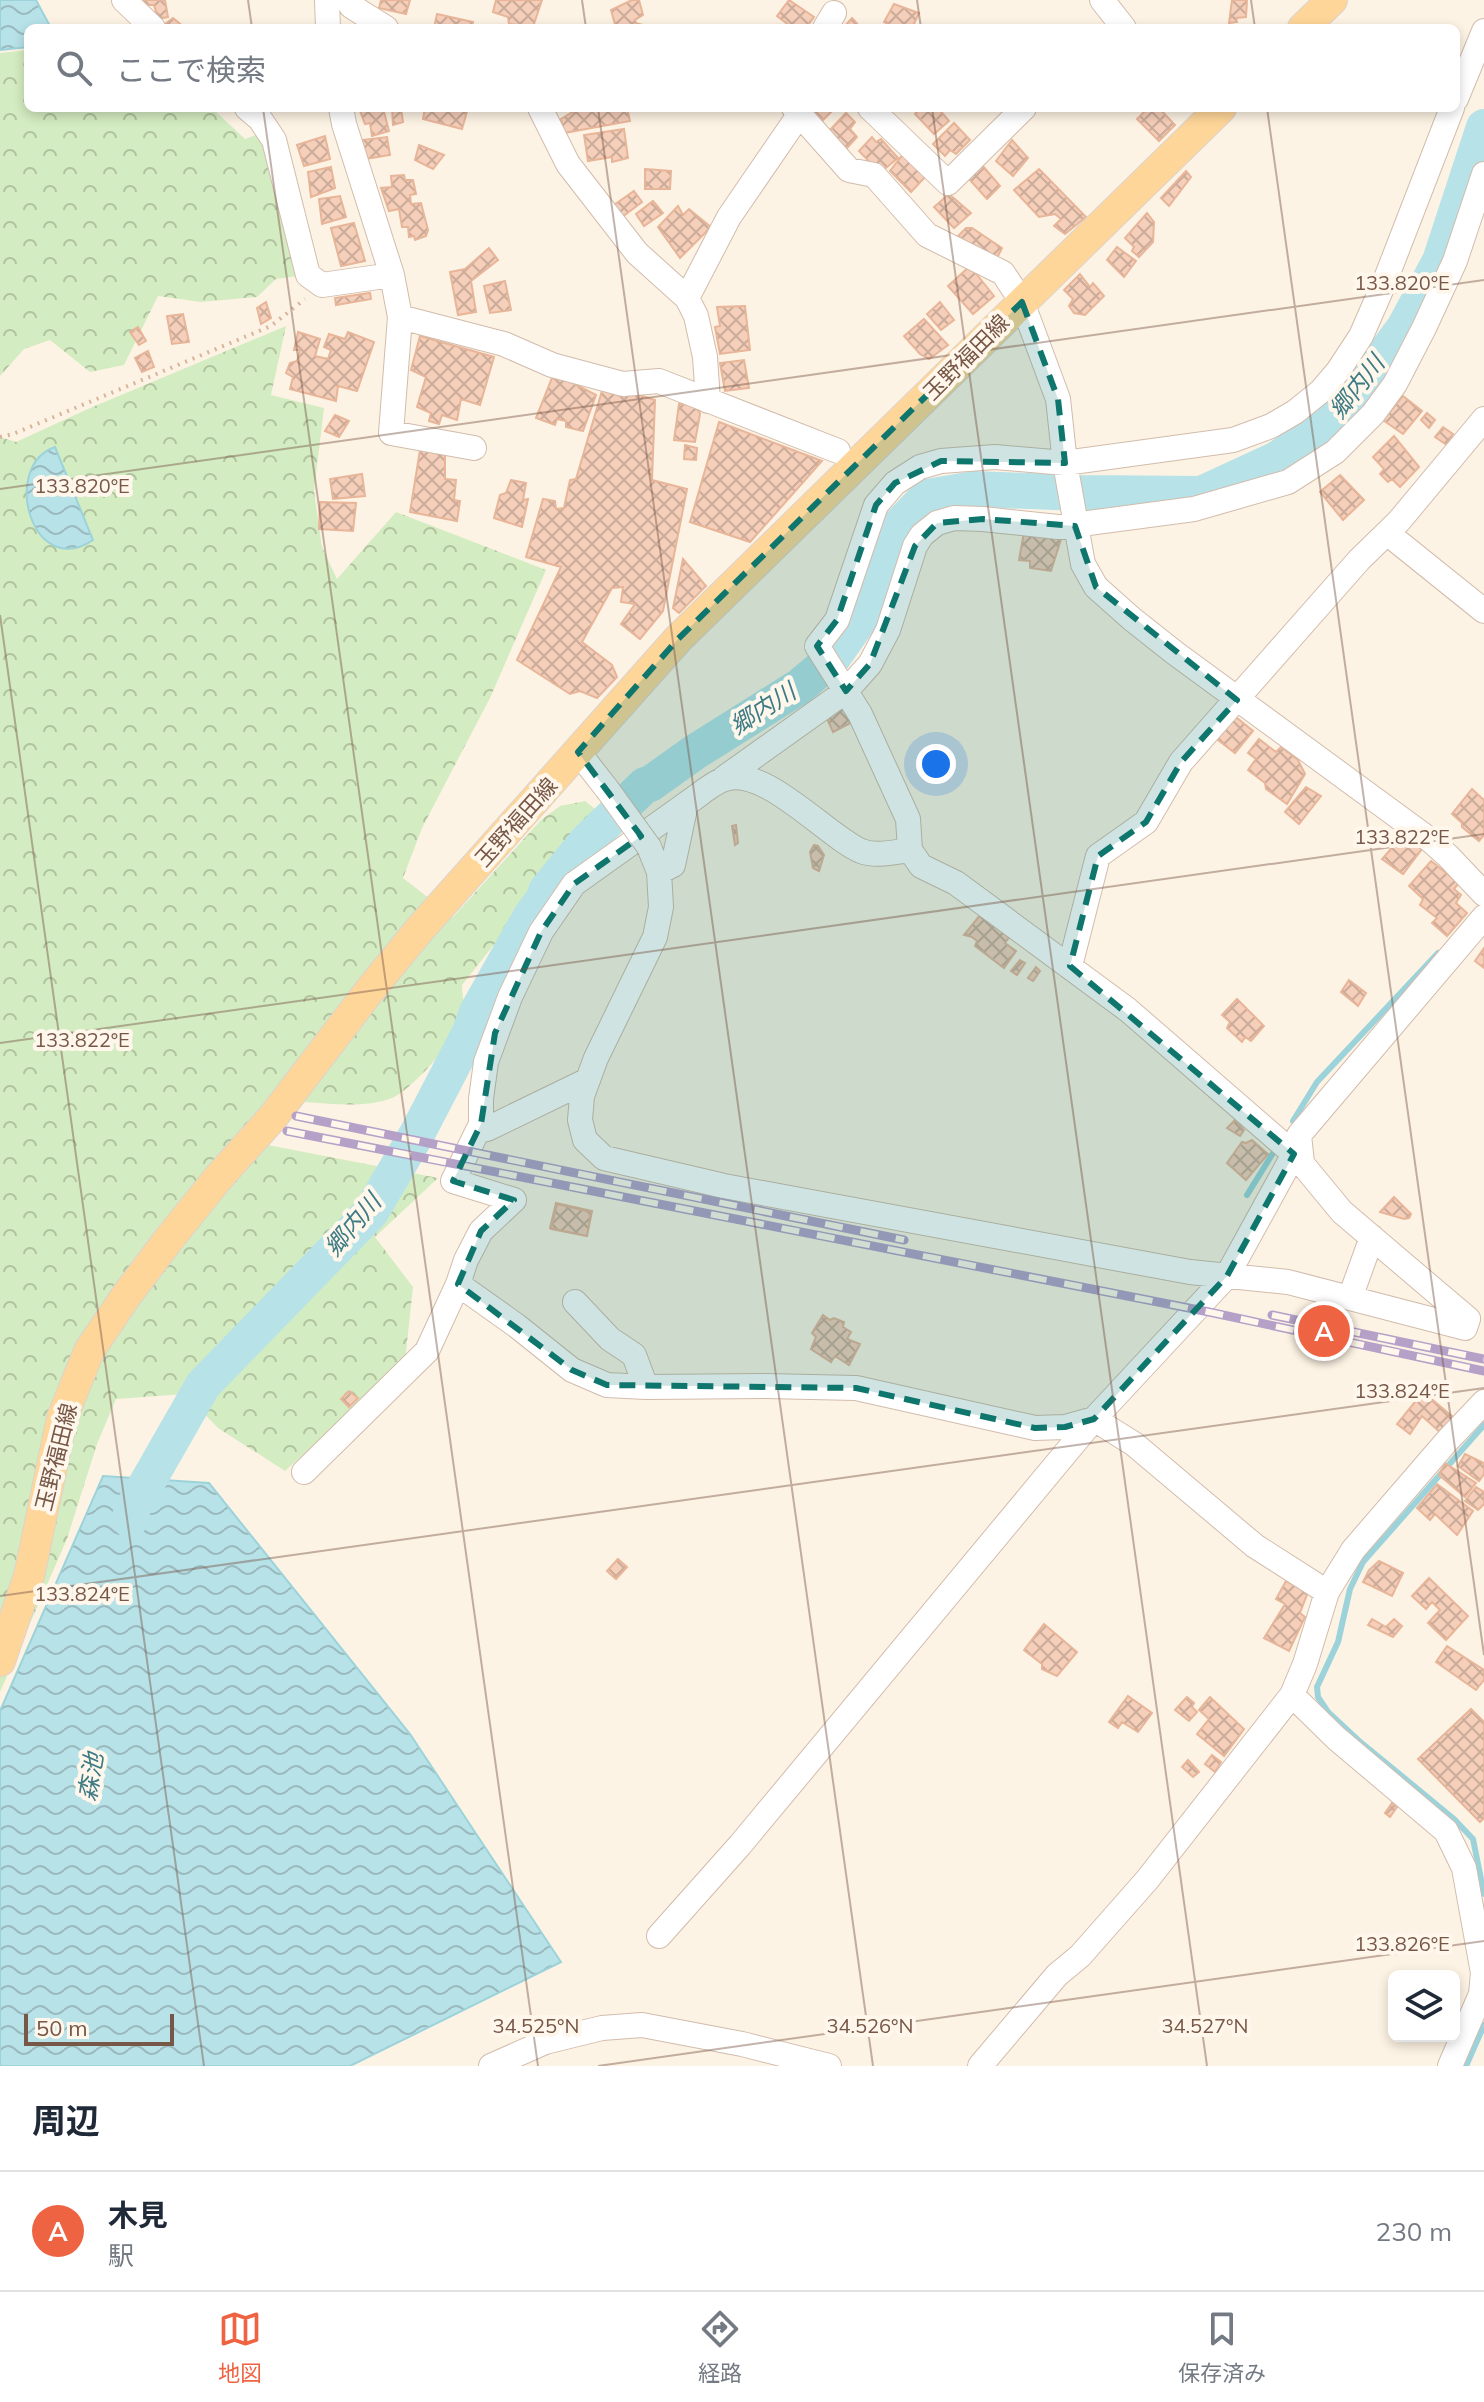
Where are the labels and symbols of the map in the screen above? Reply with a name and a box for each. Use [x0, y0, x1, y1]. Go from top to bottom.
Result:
text: 133.820°E [1354, 270, 1450, 295]
street label: 玉野福田線 [917, 308, 1015, 406]
water label: 郷内川 [1322, 346, 1392, 424]
text: 133.820°E [34, 473, 130, 498]
water label: 郷内川 [724, 674, 803, 740]
your location [916, 744, 956, 784]
street label: 玉野福田線 [469, 772, 563, 872]
text: 133.822°E [1354, 824, 1450, 849]
text: 133.822°E [34, 1027, 130, 1052]
water label: 郷内川 [318, 1185, 389, 1262]
pin: A [1298, 1301, 1350, 1361]
text: 133.824°E [1354, 1378, 1450, 1403]
street label: 玉野福田線 [29, 1400, 83, 1514]
text: 133.824°E [34, 1581, 130, 1606]
water label: 森池 [71, 1749, 109, 1803]
text: 133.826°E [1354, 1931, 1450, 1956]
scale bar [24, 2010, 174, 2046]
text: 34.525°N [493, 2013, 579, 2038]
text: 34.526°N [827, 2013, 913, 2038]
text: 34.527°N [1162, 2013, 1248, 2038]

